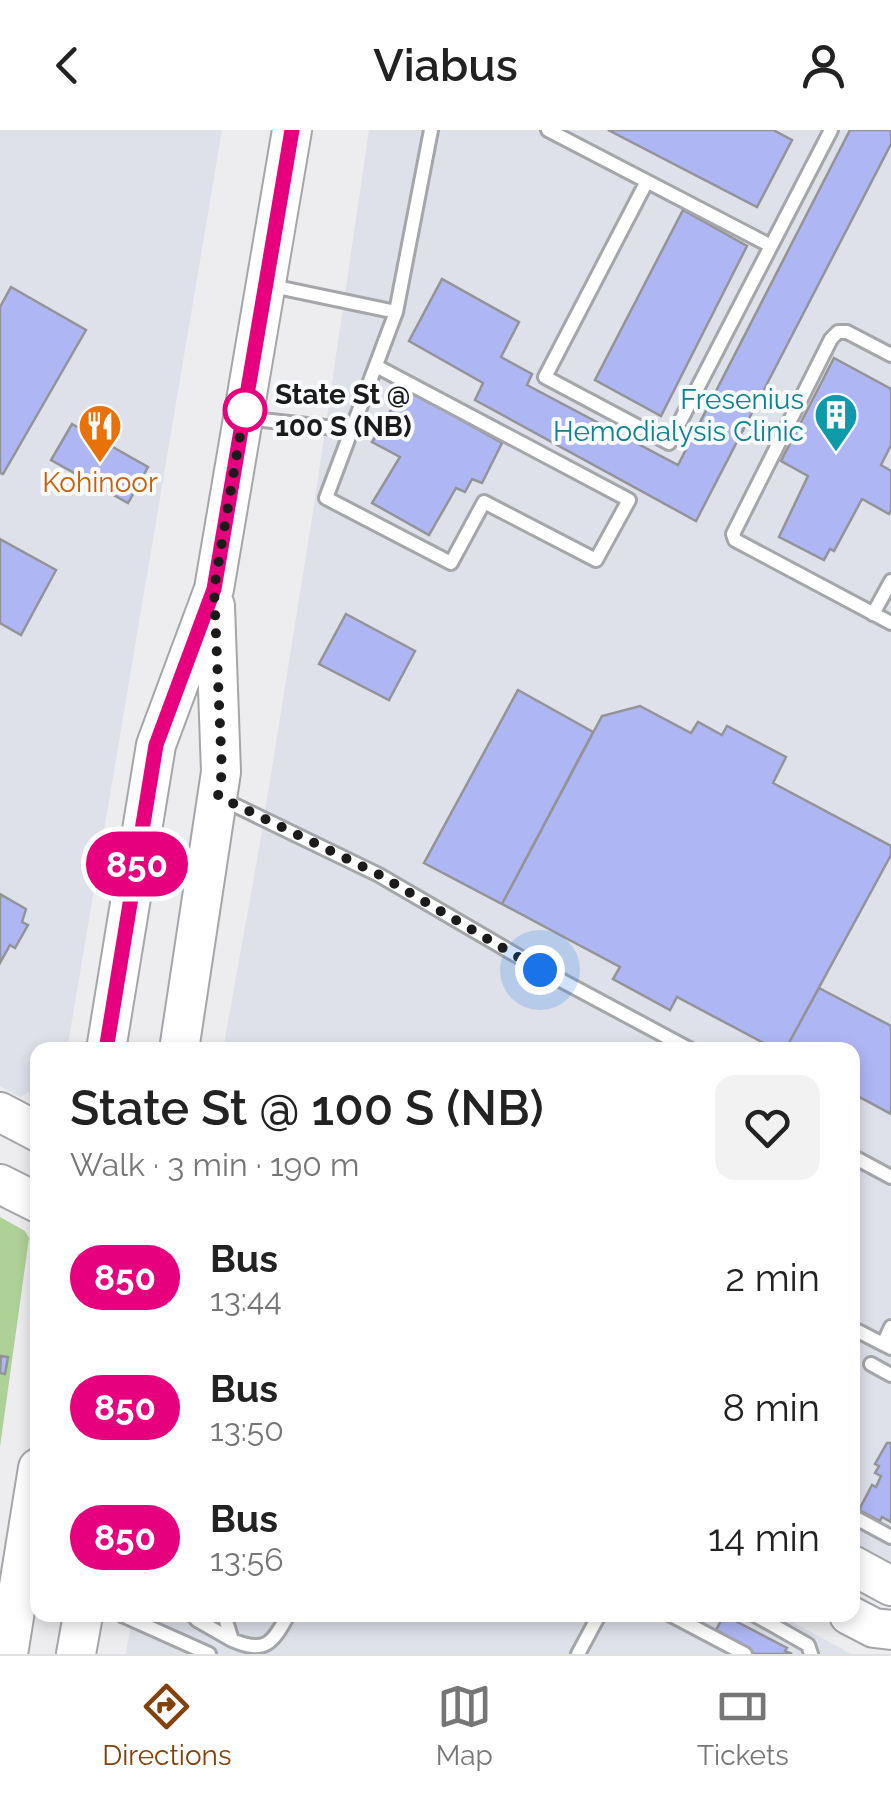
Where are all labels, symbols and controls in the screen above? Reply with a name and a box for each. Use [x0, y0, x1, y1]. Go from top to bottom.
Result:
icon: back [40, 38, 95, 93]
icon: person [796, 38, 851, 93]
text: Viabus [373, 39, 518, 92]
place label: State St @ 100 S (NB) [275, 378, 412, 443]
place label: Fresenius Hemodialysis Clinic [553, 383, 804, 448]
marker: State St @ 100 S (NB) [224, 389, 266, 431]
building icon: Fresenius Hemodialysis Clinic [813, 392, 859, 453]
restaurant icon: Kohinoor [77, 403, 123, 464]
place label: Kohinoor [42, 466, 158, 499]
line badge: 850 [80, 832, 194, 896]
text: 850 [106, 844, 168, 885]
your location [515, 945, 565, 995]
button: heart [715, 1075, 820, 1180]
text: State St @ 100 S (NB) [70, 1080, 544, 1136]
text: Walk · 3 min · 190 m [70, 1146, 360, 1183]
text: Bus [210, 1236, 278, 1281]
text: 2 min [725, 1255, 820, 1300]
text: 850 [94, 1257, 156, 1298]
text: 13:44 [210, 1281, 282, 1318]
text: Bus [210, 1366, 278, 1411]
text: 8 min [722, 1385, 820, 1430]
text: 850 [94, 1387, 156, 1428]
text: 13:50 [210, 1411, 284, 1448]
text: Bus [210, 1496, 278, 1541]
text: 14 min [708, 1515, 820, 1560]
text: 850 [94, 1517, 156, 1558]
text: 13:56 [210, 1541, 284, 1578]
tab: Directions [102, 1679, 231, 1772]
tab: Map [436, 1679, 493, 1772]
tab: Tickets [697, 1679, 789, 1772]

